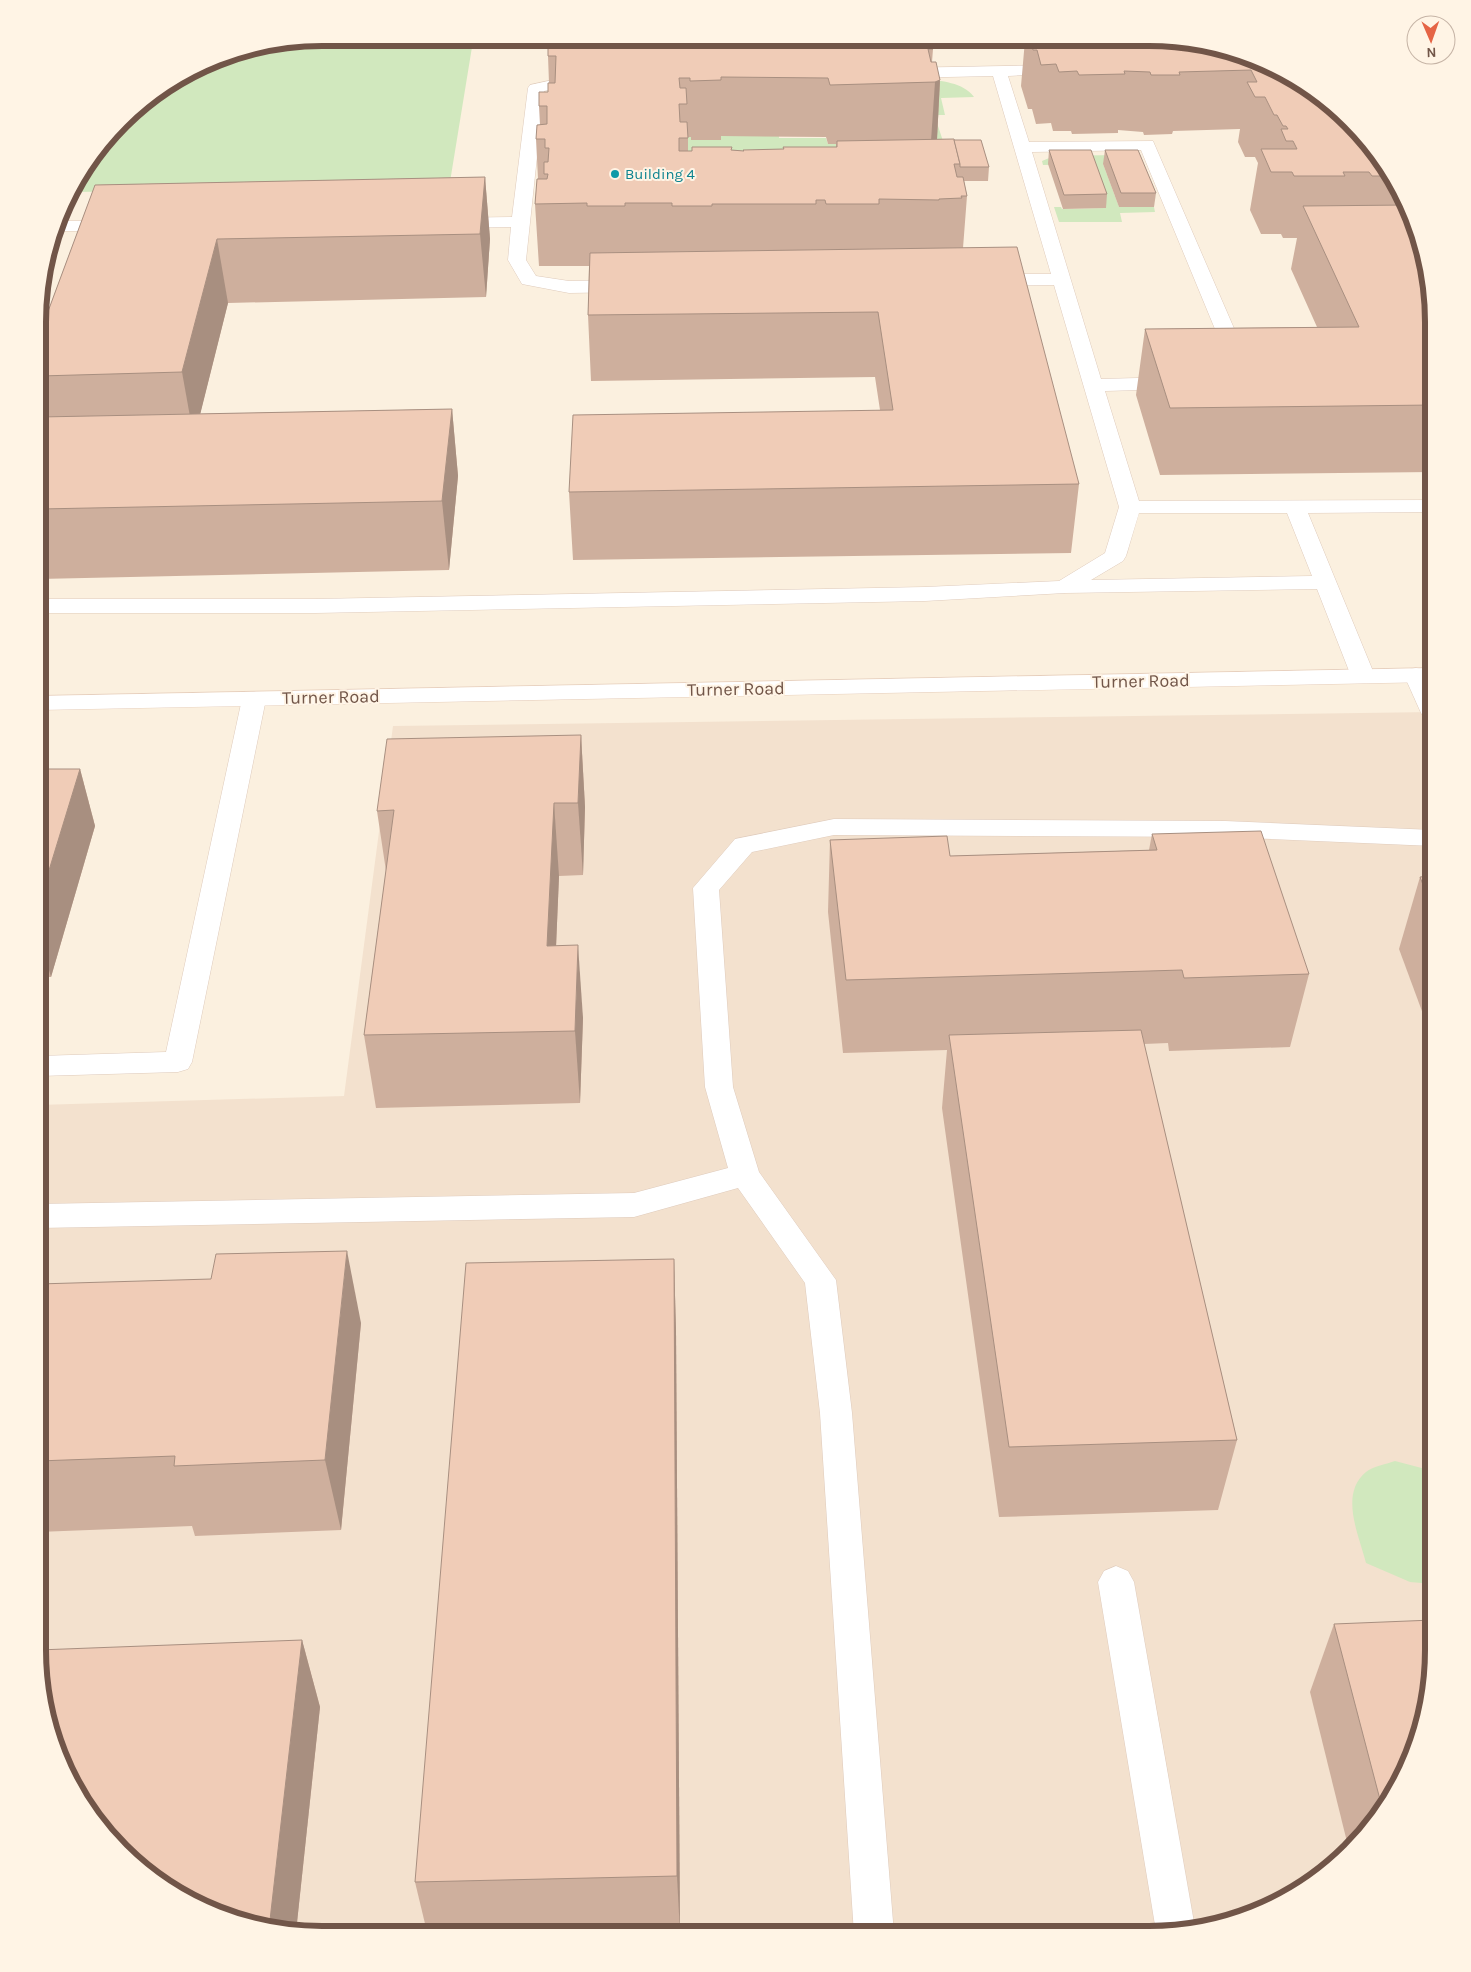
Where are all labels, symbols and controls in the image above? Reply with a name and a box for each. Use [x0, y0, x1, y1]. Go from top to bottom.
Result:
north arrow [1406, 15, 1456, 65]
text: N [1426, 44, 1437, 61]
place label: Building 4 [625, 165, 696, 183]
marker: Building 4 [609, 168, 621, 180]
street label: Turner Road [1092, 669, 1190, 693]
street label: Turner Road [687, 677, 785, 701]
street label: Turner Road [282, 685, 380, 709]

